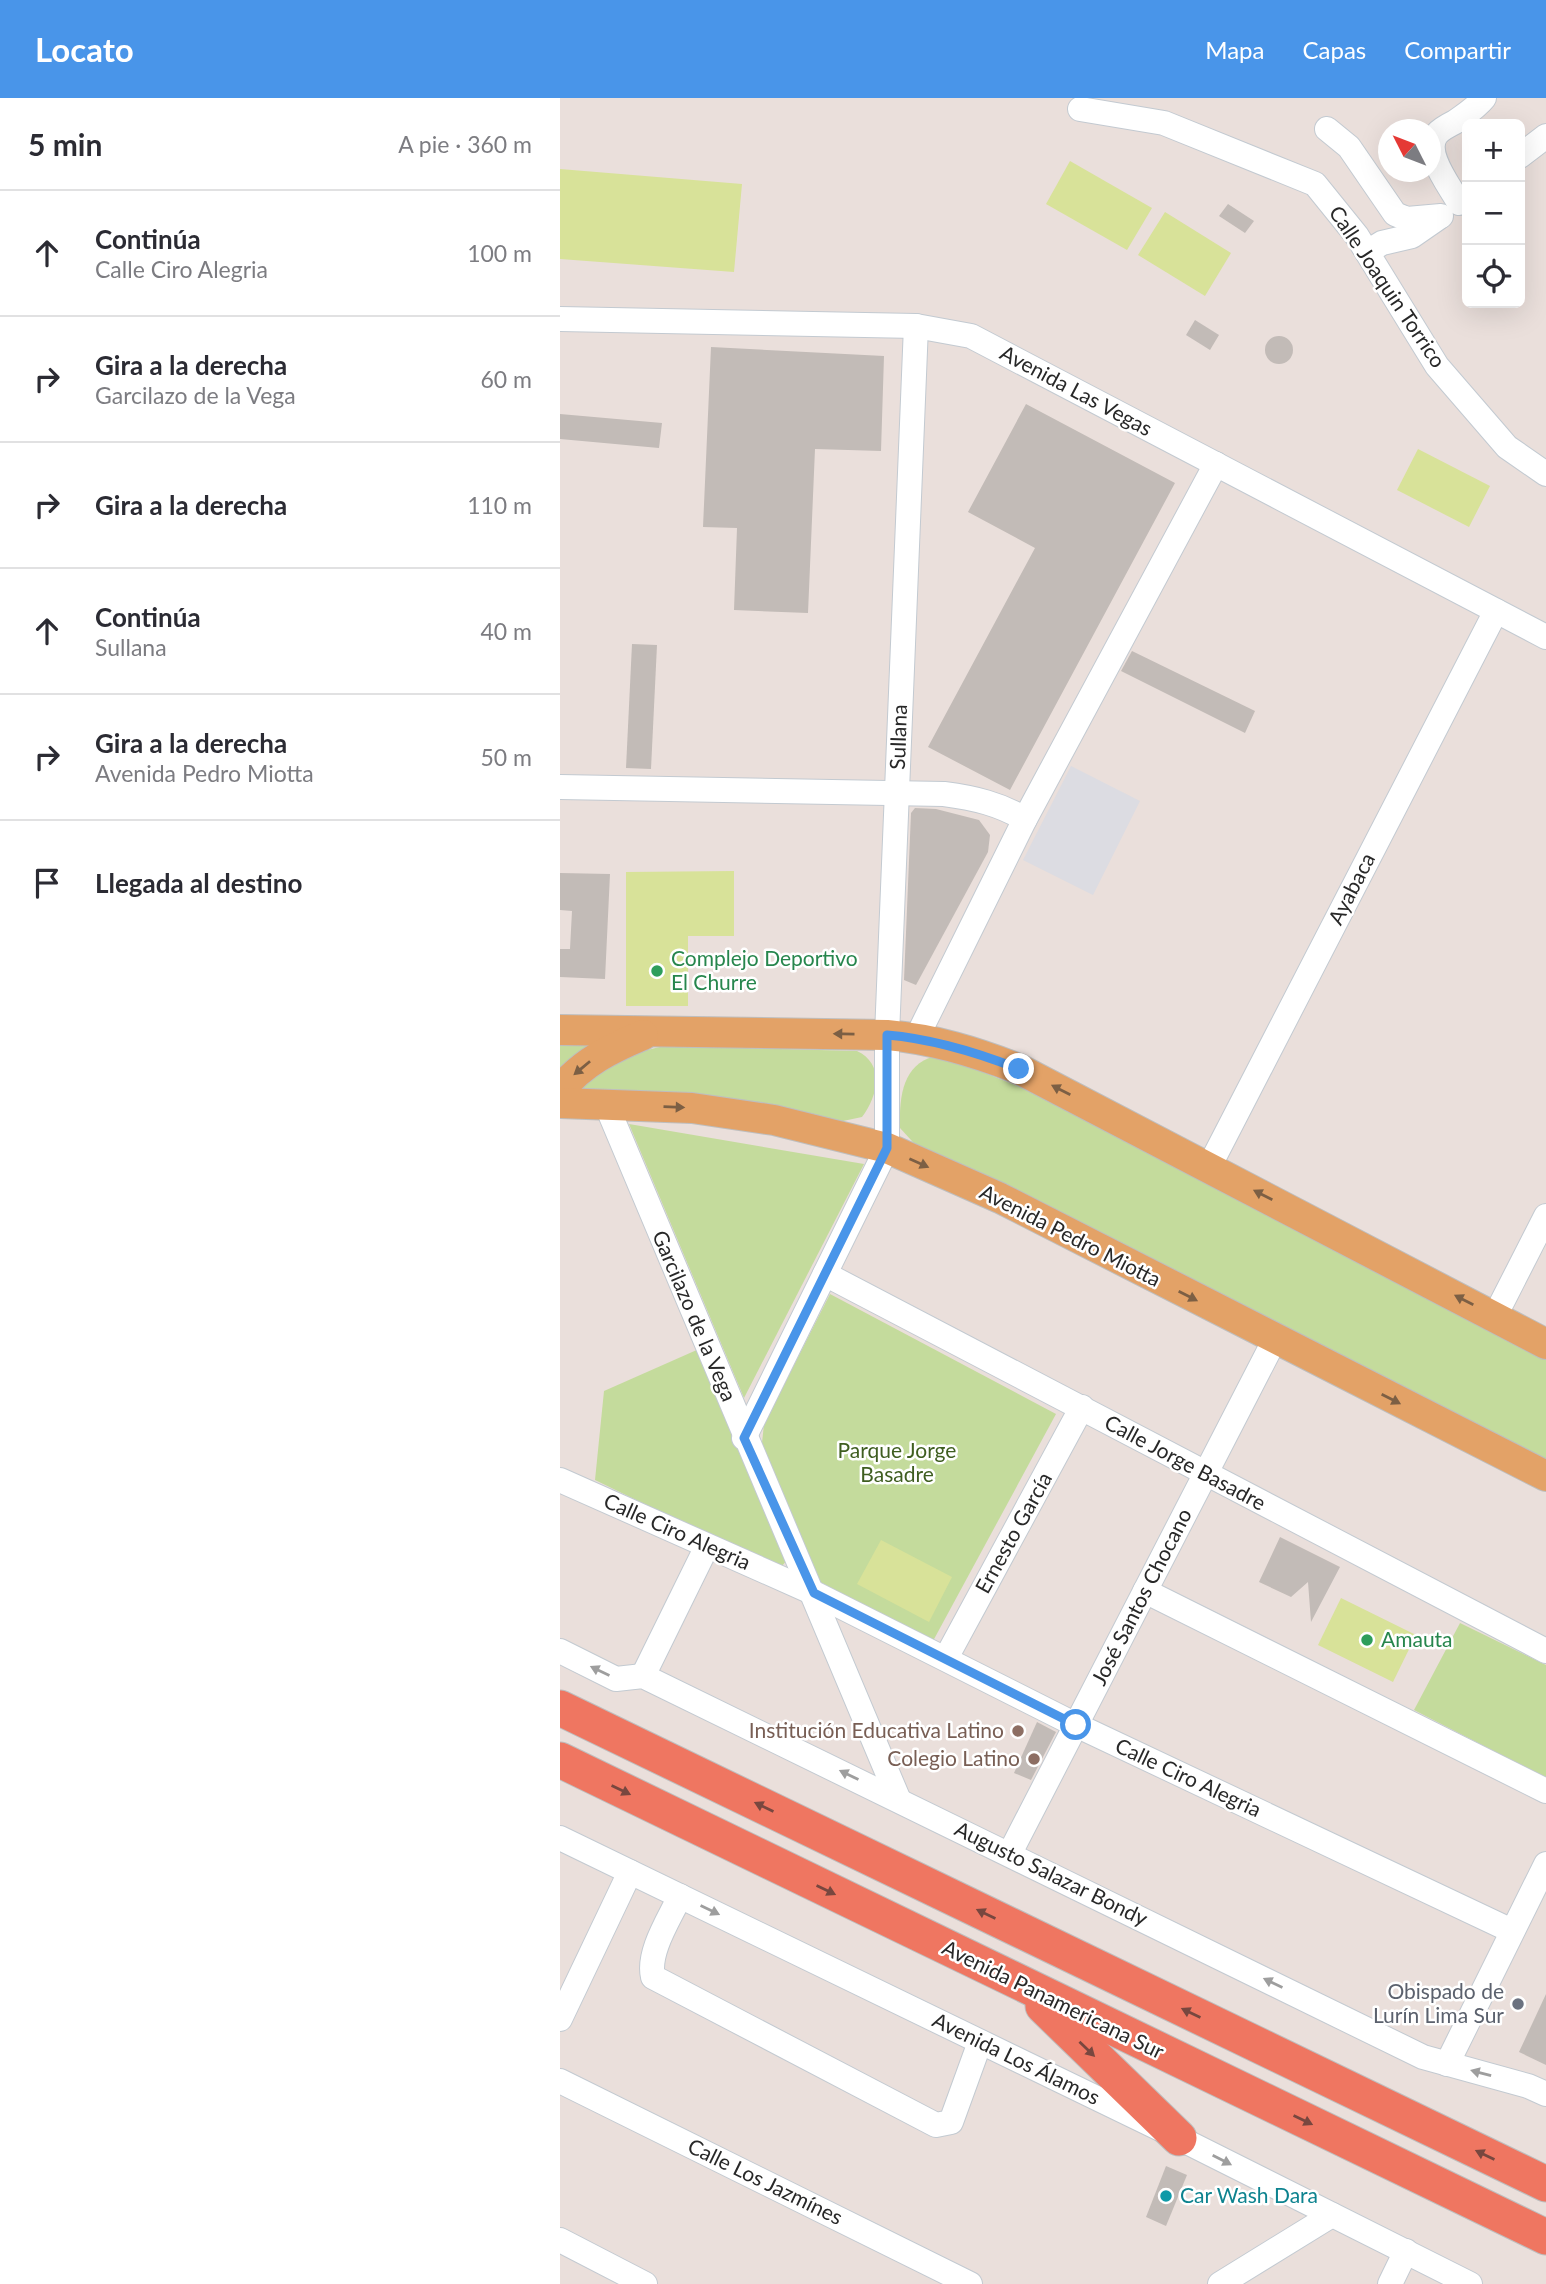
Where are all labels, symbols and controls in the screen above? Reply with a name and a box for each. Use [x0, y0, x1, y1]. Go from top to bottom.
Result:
text: Locato [35, 29, 134, 69]
text: Mapa [1205, 35, 1264, 64]
text: Capas [1302, 35, 1366, 64]
text: Compartir [1404, 35, 1511, 64]
north arrow [1378, 119, 1441, 182]
map controls [1462, 119, 1525, 308]
button: + [1462, 119, 1525, 182]
text: 5 min [28, 126, 102, 162]
text: A pie · 360 m [398, 130, 532, 158]
button: − [1462, 182, 1525, 245]
street label: Calle Joaquin Torrico [1325, 200, 1452, 372]
text: Continúa [95, 223, 201, 255]
icon: ahead [28, 234, 66, 272]
text: 100 m [467, 239, 532, 267]
button: locate [1462, 245, 1525, 308]
text: Calle Ciro Alegria [95, 255, 268, 283]
street label: Avenida Las Vegas [996, 339, 1157, 440]
text: Gira a la derecha [95, 349, 287, 381]
icon: right [28, 360, 66, 398]
text: 60 m [481, 365, 532, 393]
text: Garcilazo de la Vega [95, 381, 296, 409]
icon: right [28, 486, 66, 524]
text: Gira a la derecha [95, 489, 287, 521]
text: 110 m [467, 491, 532, 519]
text: Continúa [95, 601, 201, 633]
icon: ahead [28, 612, 66, 650]
text: 40 m [481, 617, 532, 645]
text: Sullana [95, 633, 167, 661]
street label: Sullana [884, 704, 911, 770]
text: Gira a la derecha [95, 727, 287, 759]
icon: right [28, 738, 66, 776]
text: 50 m [481, 743, 532, 771]
text: Avenida Pedro Miotta [95, 759, 314, 787]
street label: Ayabaca [1322, 848, 1379, 928]
icon: arrive [28, 864, 66, 902]
text: Llegada al destino [95, 867, 302, 899]
place label: Complejo Deportivo El Churre [671, 945, 858, 994]
marker: Complejo Deportivo El Churre [649, 963, 665, 979]
one-way arrow [832, 1029, 854, 1040]
route end [1003, 1053, 1034, 1084]
one-way arrow [574, 1060, 591, 1075]
one-way arrow [1051, 1085, 1071, 1096]
one-way arrow [663, 1102, 685, 1113]
one-way arrow [908, 1158, 929, 1169]
street label: Avenida Pedro Miotta [976, 1178, 1165, 1291]
one-way arrow [1252, 1190, 1272, 1202]
street label: Garcilazo de la Vega [648, 1226, 743, 1405]
one-way arrow [1178, 1290, 1198, 1302]
one-way arrow [1454, 1295, 1474, 1306]
one-way arrow [1381, 1394, 1401, 1405]
street label: Calle Jorge Basadre [1101, 1409, 1270, 1515]
park label: Parque Jorge Basadre [838, 1437, 956, 1486]
street label: Ernesto García [969, 1467, 1056, 1597]
street label: Calle Ciro Alegria [600, 1487, 755, 1574]
street label: José Santos Chocano [1085, 1504, 1196, 1689]
place label: Amauta [1381, 1626, 1453, 1651]
marker: Amauta [1359, 1632, 1375, 1648]
one-way arrow [590, 1666, 610, 1677]
route start [1060, 1709, 1091, 1740]
place label: Institución Educativa Latino [749, 1717, 1004, 1742]
marker: Institución Educativa Latino [1010, 1723, 1026, 1739]
street label: Calle Ciro Alegria [1112, 1732, 1266, 1821]
place label: Colegio Latino [887, 1745, 1020, 1770]
marker: Colegio Latino [1026, 1751, 1042, 1767]
one-way arrow [839, 1769, 859, 1780]
one-way arrow [611, 1784, 631, 1796]
one-way arrow [754, 1801, 774, 1813]
street label: Augusto Salazar Bondy [951, 1815, 1152, 1930]
one-way arrow [816, 1884, 836, 1895]
one-way arrow [700, 1904, 720, 1916]
one-way arrow [976, 1909, 997, 1920]
street label: Avenida Panamericana Sur [939, 1934, 1169, 2063]
one-way arrow [1263, 1977, 1283, 1989]
place label: Obispado de Lurín Lima Sur [1373, 1978, 1504, 2027]
marker: Obispado de Lurín Lima Sur [1510, 1996, 1526, 2012]
street label: Avenida Los Álamos [929, 2006, 1104, 2109]
one-way arrow [1181, 2008, 1201, 2019]
one-way arrow [1079, 2041, 1095, 2057]
one-way arrow [1470, 2068, 1491, 2078]
one-way arrow [1293, 2115, 1313, 2126]
street label: Calle Los Jazmínes [684, 2132, 847, 2229]
one-way arrow [1475, 2149, 1495, 2160]
one-way arrow [1213, 2154, 1233, 2166]
place label: Car Wash Dara [1180, 2182, 1318, 2207]
marker: Car Wash Dara [1158, 2188, 1174, 2204]

